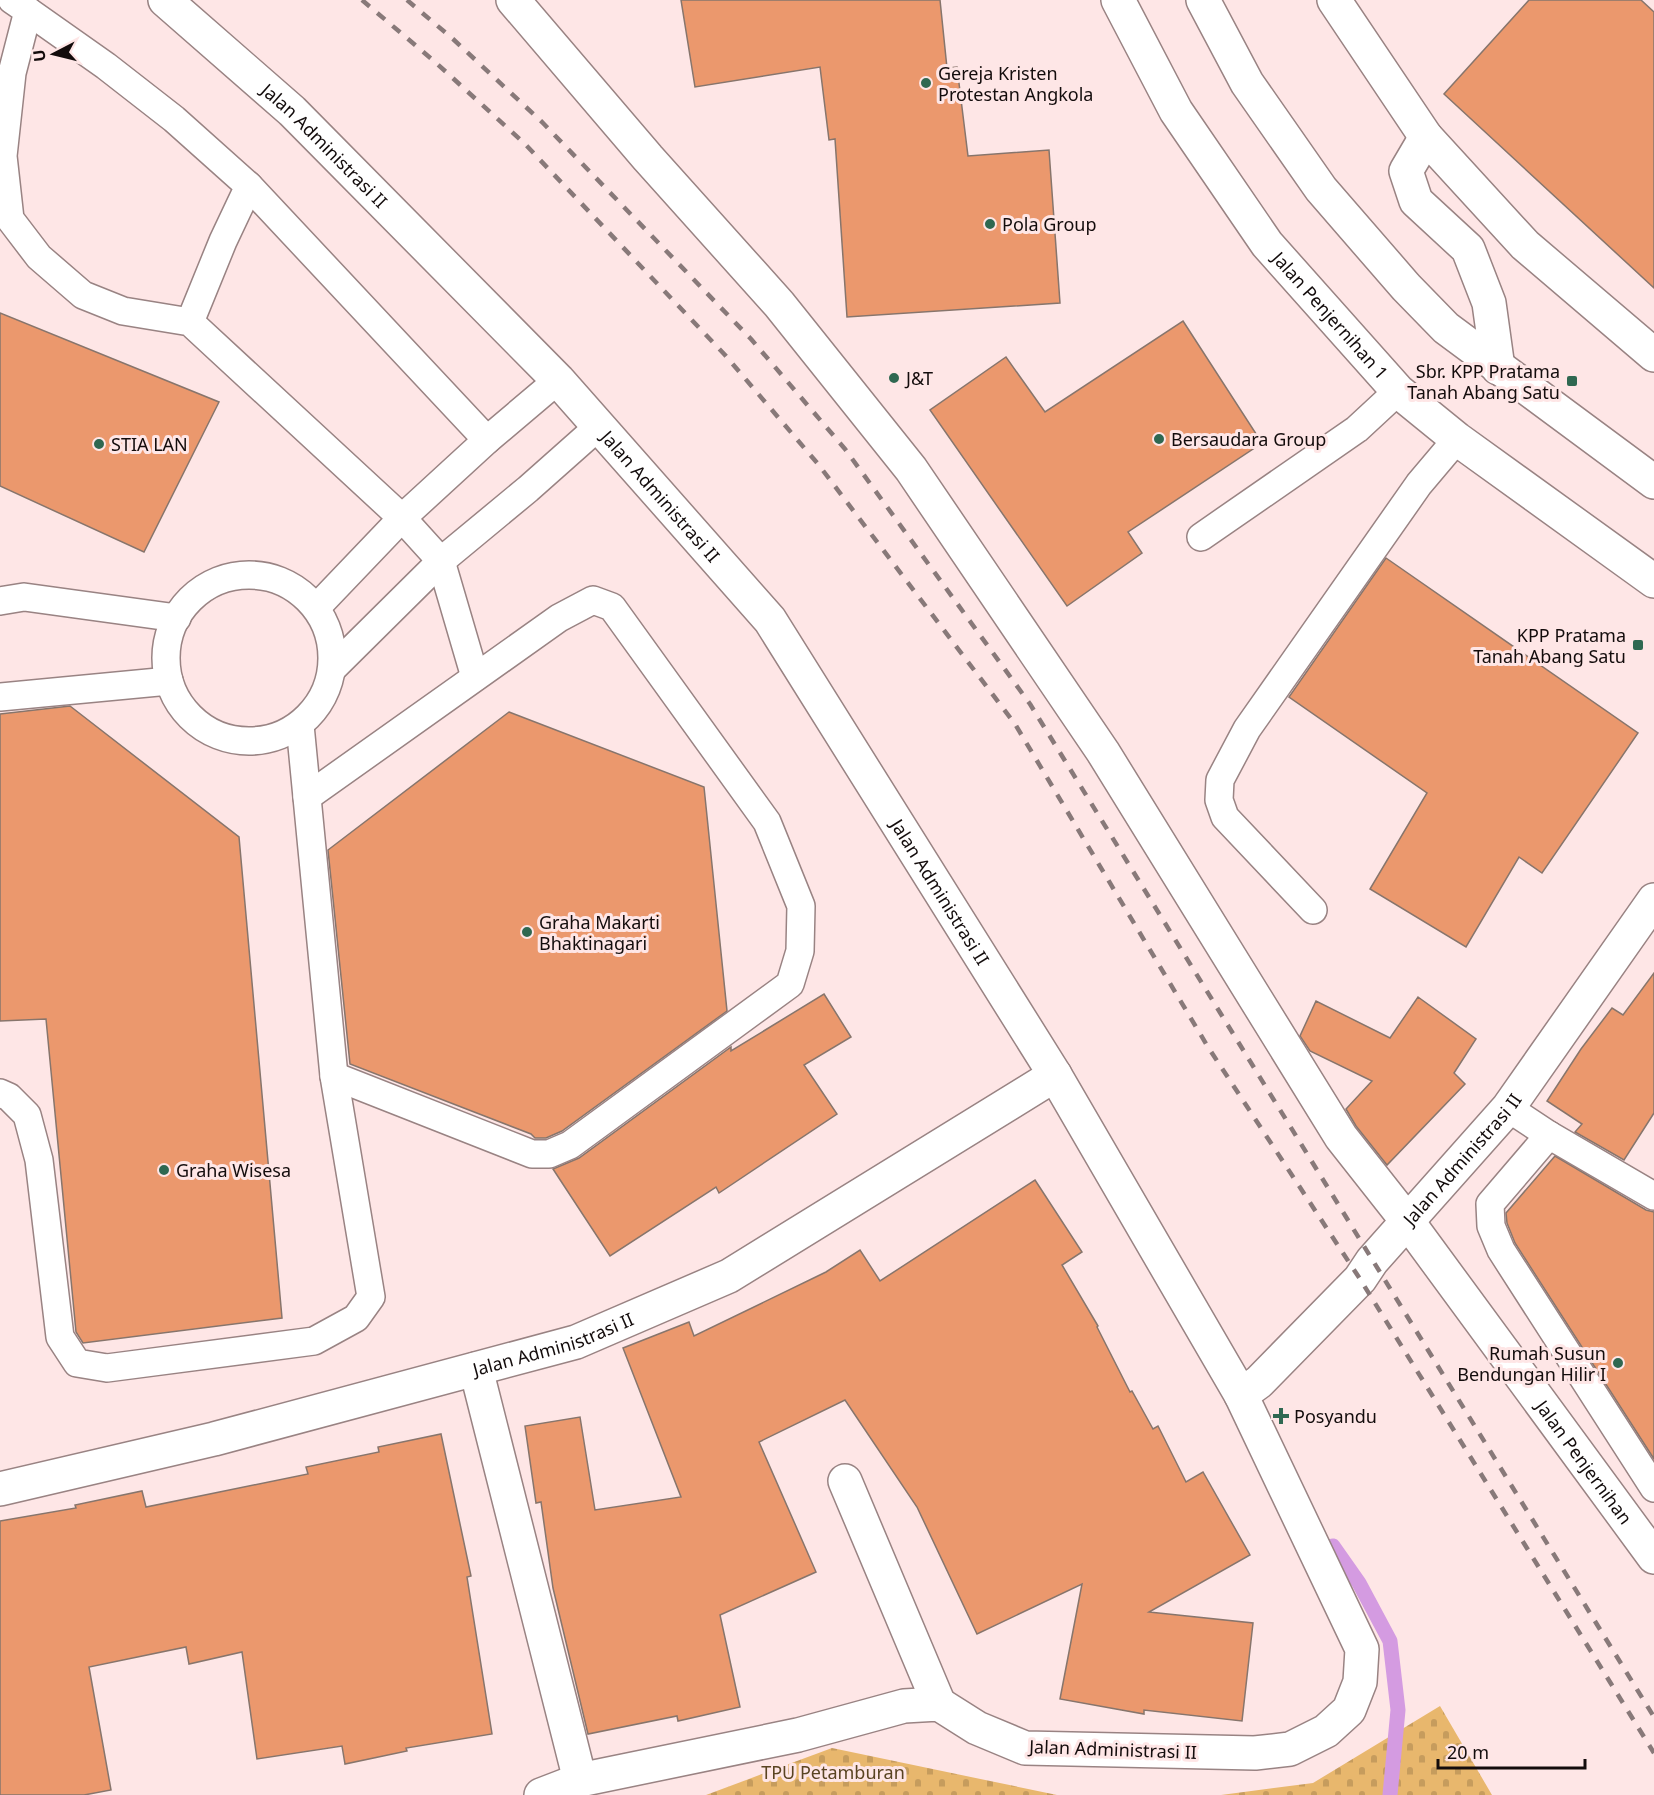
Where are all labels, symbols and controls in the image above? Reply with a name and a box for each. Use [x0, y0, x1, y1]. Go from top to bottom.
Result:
north arrow [24, 24, 84, 84]
text: U [27, 48, 51, 63]
place label: Gereja Kristen Protestan Angkola [938, 61, 1093, 106]
marker: Gereja Kristen Protestan Angkola [919, 76, 933, 90]
street label: Jalan Administrasi II [255, 77, 393, 213]
place label: Pola Group [1002, 212, 1096, 236]
marker: Pola Group [983, 217, 997, 231]
street label: Jalan Penjernihan 1 [1266, 245, 1394, 384]
place label: Sbr. KPP Pratama Tanah Abang Satu [1407, 359, 1560, 404]
place label: J&T [904, 366, 933, 390]
marker: J&T [887, 371, 901, 385]
marker: Sbr. KPP Pratama Tanah Abang Satu [1565, 374, 1579, 388]
street label: Jalan Administrasi II [595, 424, 725, 567]
place label: Bersaudara Group [1171, 427, 1326, 451]
place label: STIA LAN [111, 432, 188, 456]
marker: Bersaudara Group [1152, 432, 1166, 446]
marker: STIA LAN [92, 437, 106, 451]
place label: KPP Pratama Tanah Abang Satu [1473, 623, 1626, 668]
marker: KPP Pratama Tanah Abang Satu [1631, 638, 1645, 652]
street label: Jalan Administrasi II [884, 813, 995, 969]
place label: Graha Makarti Bhaktinagari [539, 910, 660, 955]
marker: Graha Makarti Bhaktinagari [520, 925, 534, 939]
street label: Jalan Administrasi II [1396, 1089, 1527, 1232]
place label: Graha Wisesa [176, 1158, 291, 1182]
marker: Graha Wisesa [157, 1163, 171, 1177]
street label: Jalan Administrasi II [468, 1307, 637, 1382]
place label: Rumah Susun Bendungan Hilir I [1457, 1341, 1606, 1386]
marker: Rumah Susun Bendungan Hilir I [1611, 1356, 1625, 1370]
street label: Jalan Penjernihan [1530, 1394, 1638, 1529]
place label: Posyandu [1294, 1404, 1377, 1428]
marker: Posyandu [1272, 1407, 1290, 1425]
scale bar [1438, 1732, 1585, 1770]
street label: Jalan Administrasi II [1027, 1734, 1197, 1764]
text: 20 m [1447, 1740, 1489, 1764]
park label: TPU Petamburan [761, 1760, 905, 1784]

